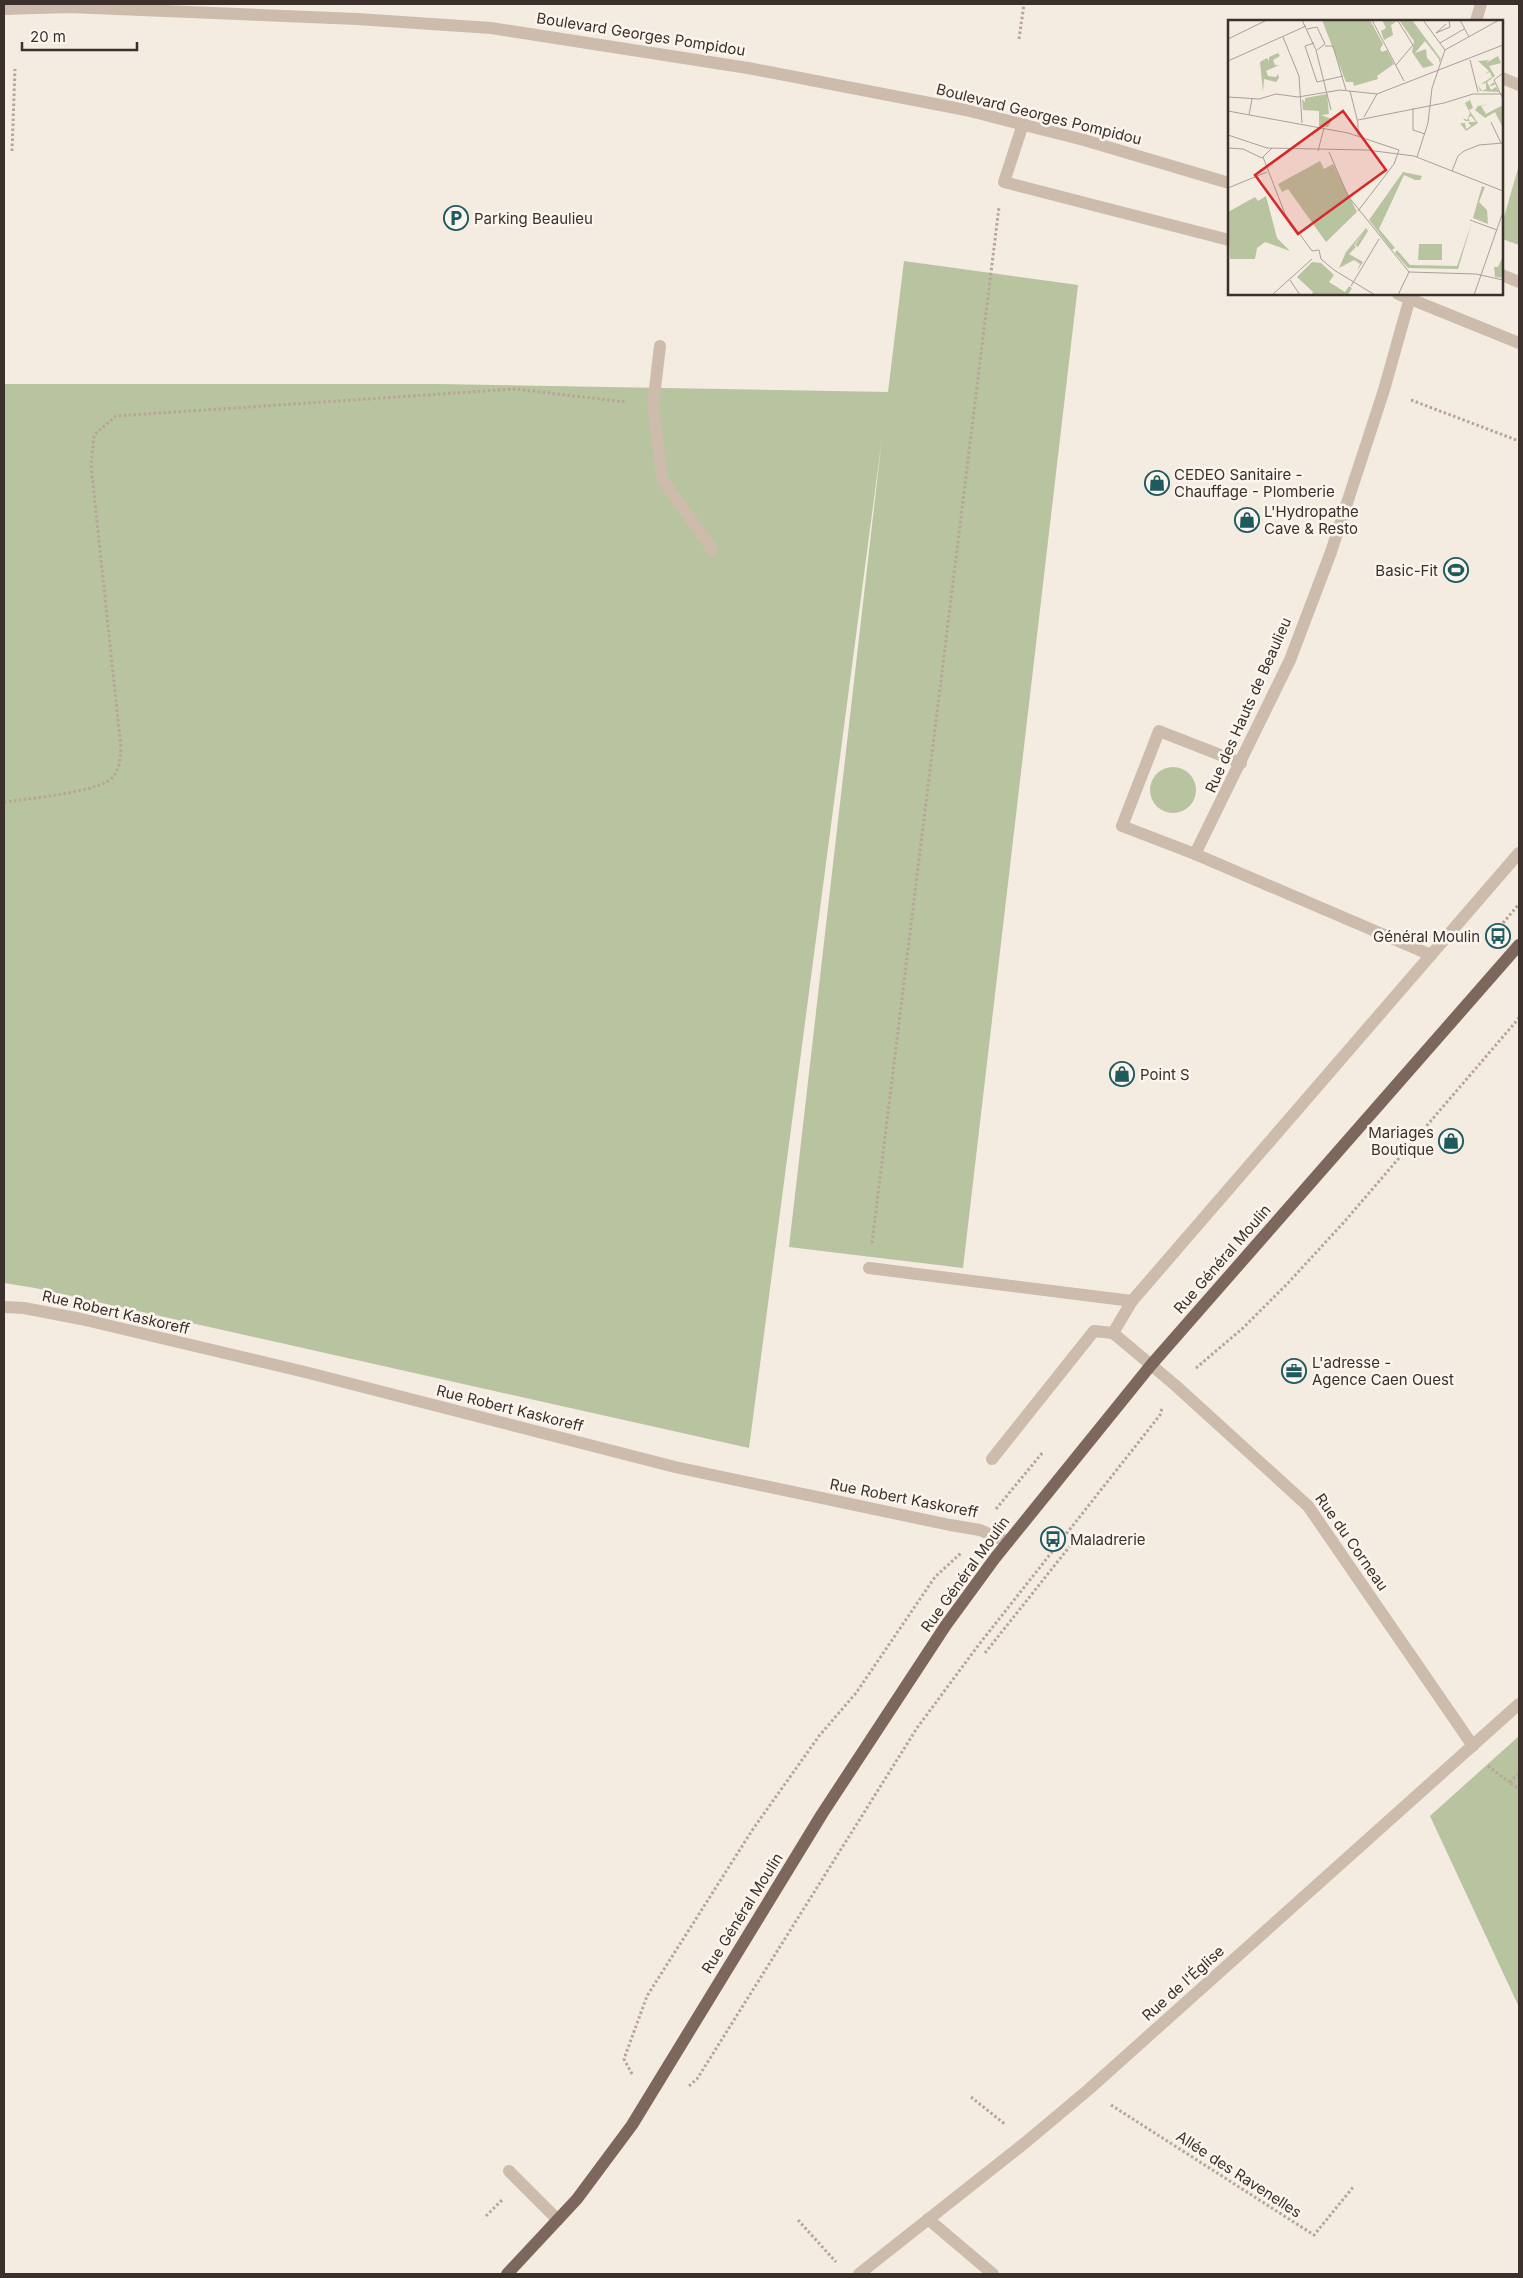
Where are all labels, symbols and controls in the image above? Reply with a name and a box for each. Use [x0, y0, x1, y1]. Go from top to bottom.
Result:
street label: Boulevard Georges Pompidou [535, 8, 747, 60]
scale bar [22, 20, 138, 52]
inset map [1228, 20, 1503, 295]
text: 20 m [30, 27, 66, 46]
street label: Boulevard Georges Pompidou [934, 79, 1144, 149]
parking icon: Parking Beaulieu [443, 205, 469, 231]
place label: Parking Beaulieu [474, 209, 593, 228]
place label: CEDEO Sanitaire - Chauffage - Plomberie [1174, 465, 1335, 501]
shop icon: CEDEO Sanitaire - Chauffage - Plomberie [1144, 470, 1170, 496]
place label: L'Hydropathe Cave & Resto [1264, 502, 1359, 538]
shop icon: L'Hydropathe Cave & Resto [1234, 507, 1260, 533]
sports icon: Basic-Fit [1443, 557, 1469, 583]
place label: Basic-Fit [1375, 561, 1438, 580]
street label: Rue des Hauts de Beaulieu [1201, 614, 1295, 796]
bus stop icon: Général Moulin [1485, 923, 1511, 949]
place label: Général Moulin [1373, 927, 1480, 946]
shop icon: Point S [1109, 1061, 1135, 1087]
place label: Point S [1140, 1065, 1190, 1084]
place label: Mariages Boutique [1368, 1123, 1434, 1159]
shop icon: Mariages Boutique [1438, 1128, 1464, 1154]
street label: Rue Général Moulin [1169, 1201, 1275, 1317]
street label: Rue Robert Kaskoreff [40, 1286, 192, 1338]
place label: L'adresse - Agence Caen Ouest [1312, 1353, 1454, 1389]
office icon: L'adresse - Agence Caen Ouest [1281, 1358, 1307, 1384]
street label: Rue Robert Kaskoreff [435, 1381, 586, 1436]
street label: Rue Robert Kaskoreff [828, 1474, 980, 1522]
street label: Rue du Corneau [1311, 1490, 1393, 1594]
street label: Rue Général Moulin [917, 1512, 1013, 1636]
bus stop icon: Maladrerie [1040, 1526, 1066, 1552]
place label: Maladrerie [1070, 1530, 1146, 1549]
street label: Rue Général Moulin [697, 1849, 787, 1977]
street label: Rue de l'Église [1138, 1941, 1228, 2025]
street label: Allée des Ravenelles [1173, 2126, 1305, 2222]

